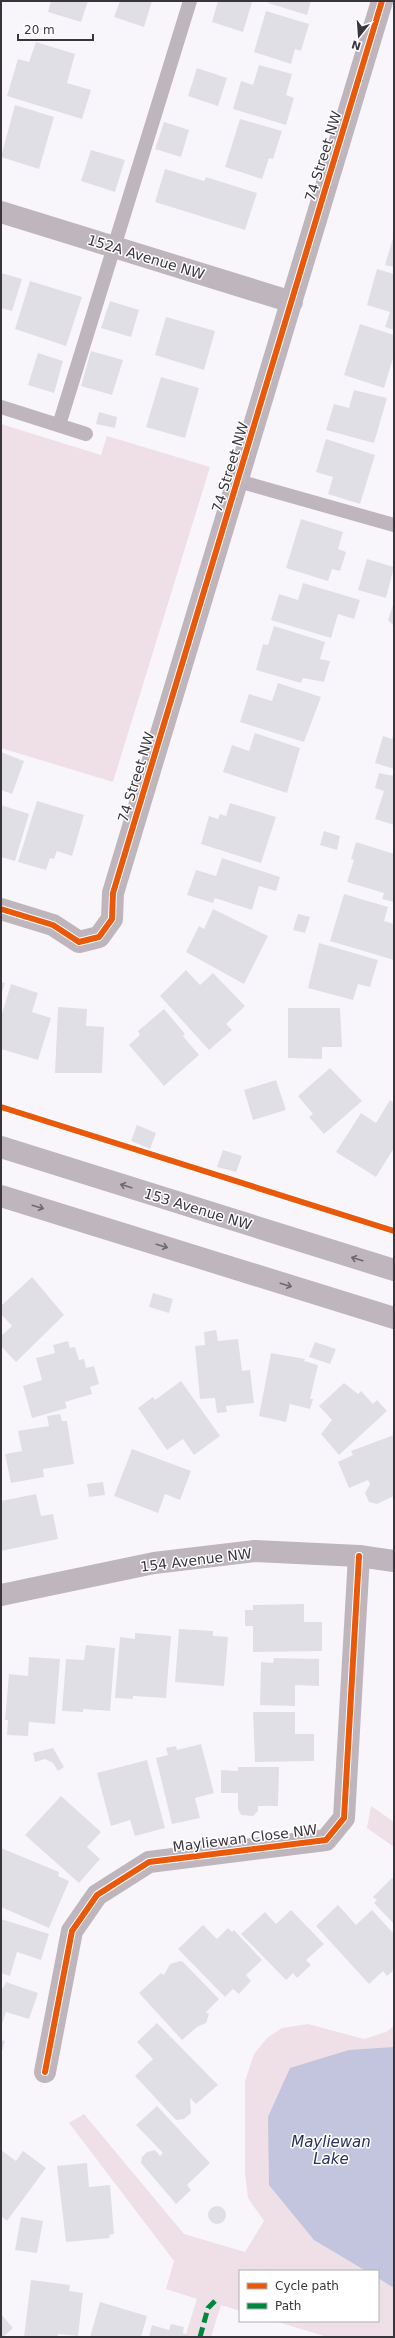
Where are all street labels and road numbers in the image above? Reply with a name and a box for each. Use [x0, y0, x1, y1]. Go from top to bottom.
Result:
street label: 74 Street NW [302, 109, 344, 203]
street label: 152A Avenue NW [86, 232, 207, 282]
street label: 74 Street NW [209, 420, 251, 514]
street label: 74 Street NW [115, 730, 157, 824]
street label: 153 Avenue NW [142, 1185, 254, 1233]
street label: 154 Avenue NW [139, 1545, 253, 1575]
street label: Mayliewan Close NW [172, 1821, 318, 1855]

